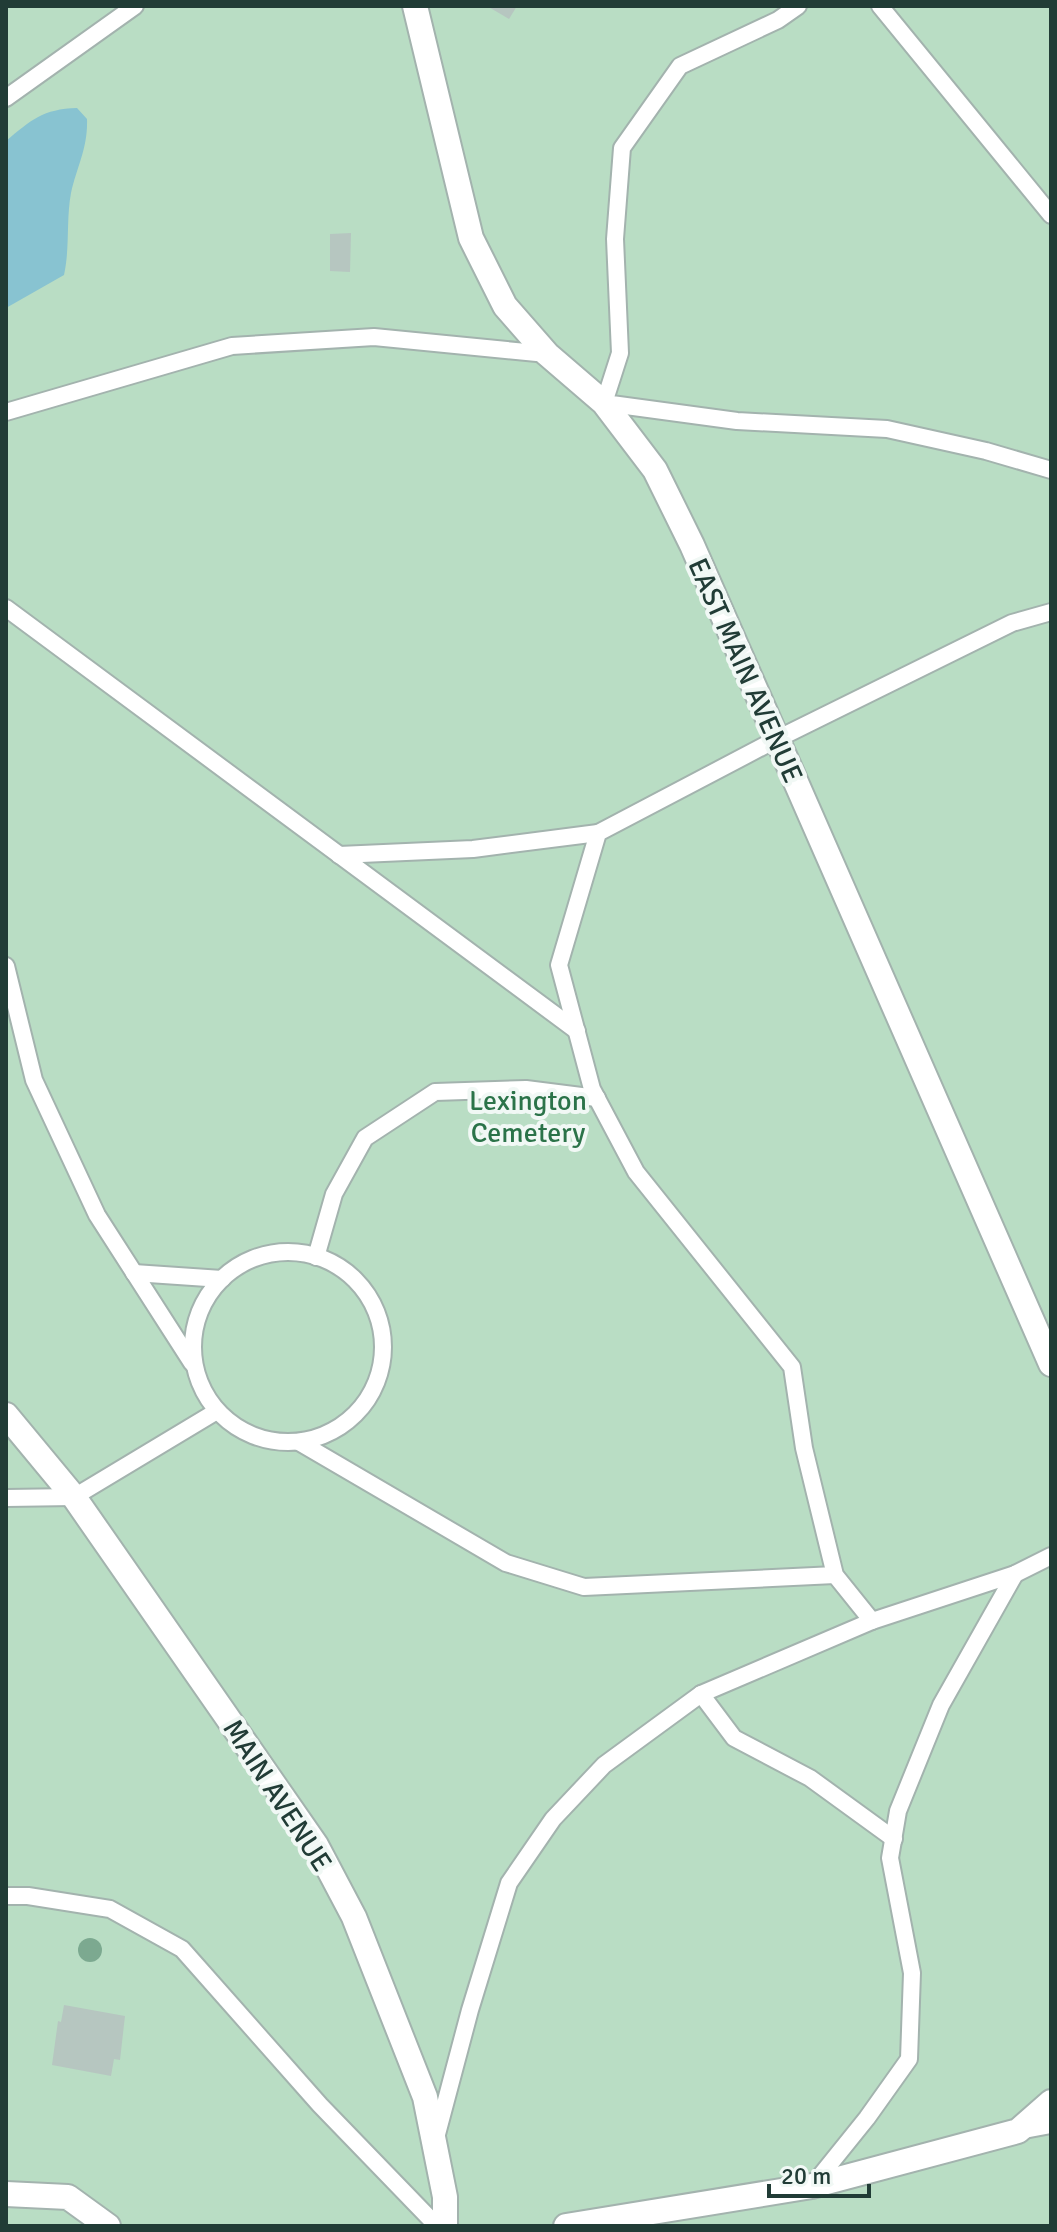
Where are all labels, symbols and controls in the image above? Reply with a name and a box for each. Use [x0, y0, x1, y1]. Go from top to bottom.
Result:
street label: EAST MAIN AVENUE [680, 553, 810, 788]
park label: Lexington Cemetery [469, 1084, 587, 1150]
street label: MAIN AVENUE [215, 1713, 339, 1878]
scale bar [769, 2148, 869, 2198]
text: 20 m [781, 2161, 831, 2191]

